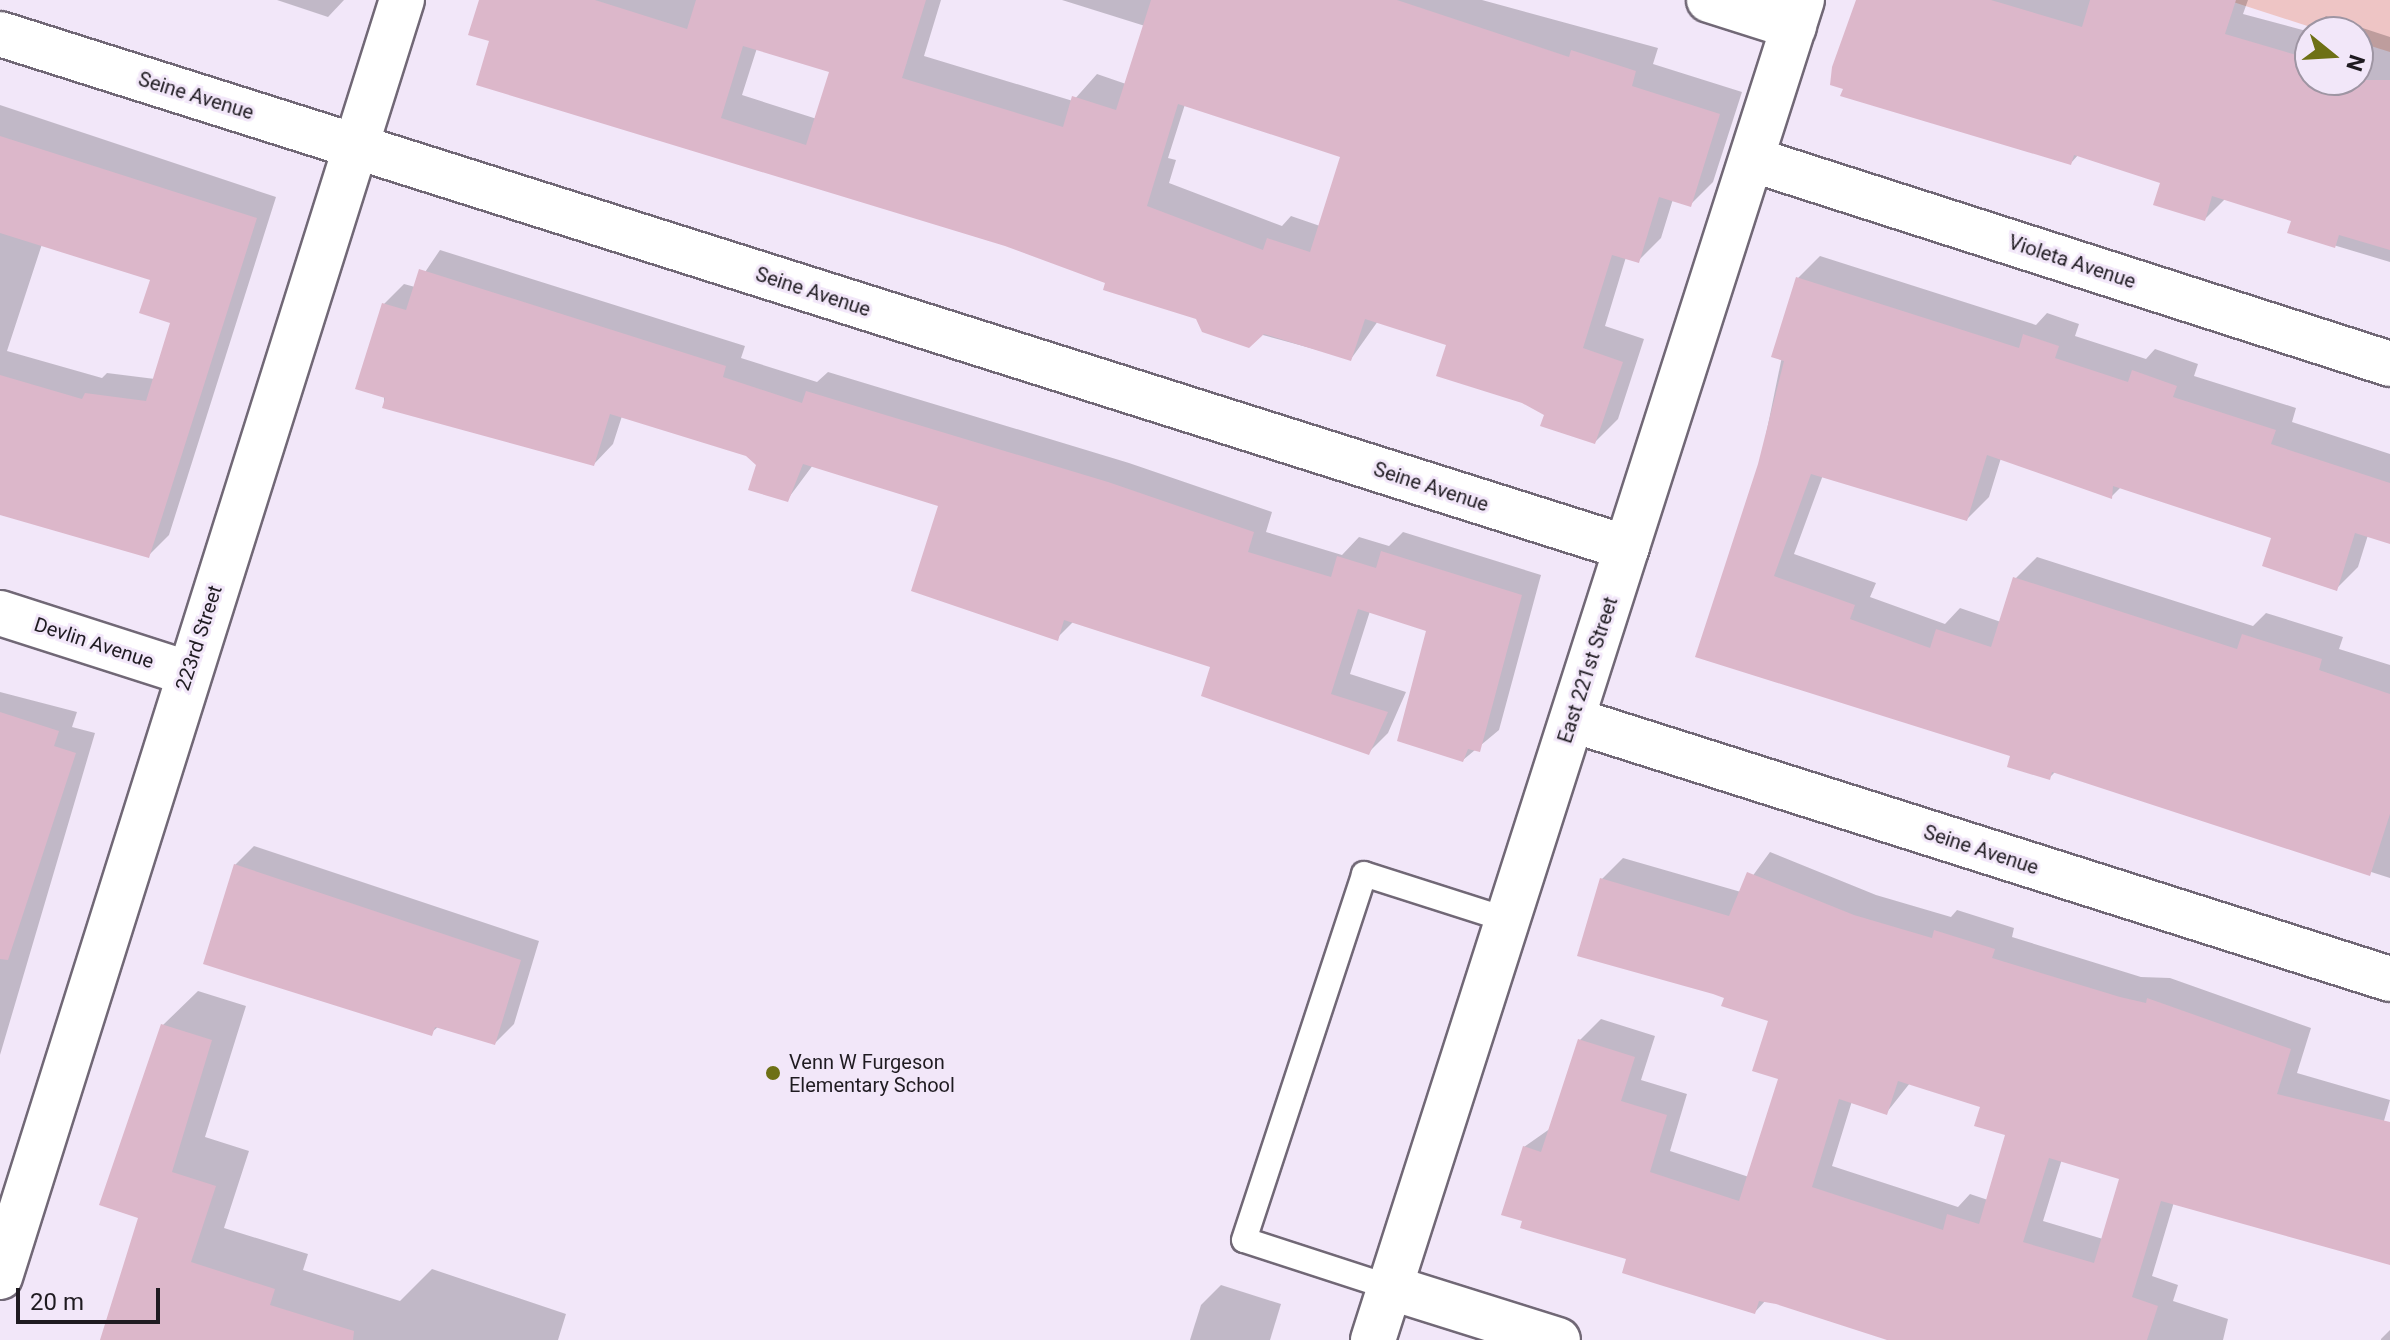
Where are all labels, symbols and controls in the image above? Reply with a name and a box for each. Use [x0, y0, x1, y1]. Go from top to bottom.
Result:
north arrow [2294, 16, 2374, 96]
text: N [2341, 52, 2370, 74]
street label: Seine Avenue [135, 67, 257, 125]
street label: Violeta Avenue [2005, 230, 2139, 294]
street label: Seine Avenue [753, 262, 873, 322]
street label: Seine Avenue [1371, 457, 1491, 517]
street label: 223rd Street [171, 582, 227, 694]
street label: East 221st Street [1553, 594, 1623, 746]
street label: Devlin Avenue [31, 612, 157, 674]
street label: Seine Avenue [1921, 820, 2041, 880]
place label: Venn W Furgeson Elementary School [789, 1050, 955, 1097]
marker: Venn W Furgeson Elementary School [764, 1064, 782, 1082]
scale bar [20, 1272, 164, 1322]
text: 20 m [30, 1288, 84, 1316]

